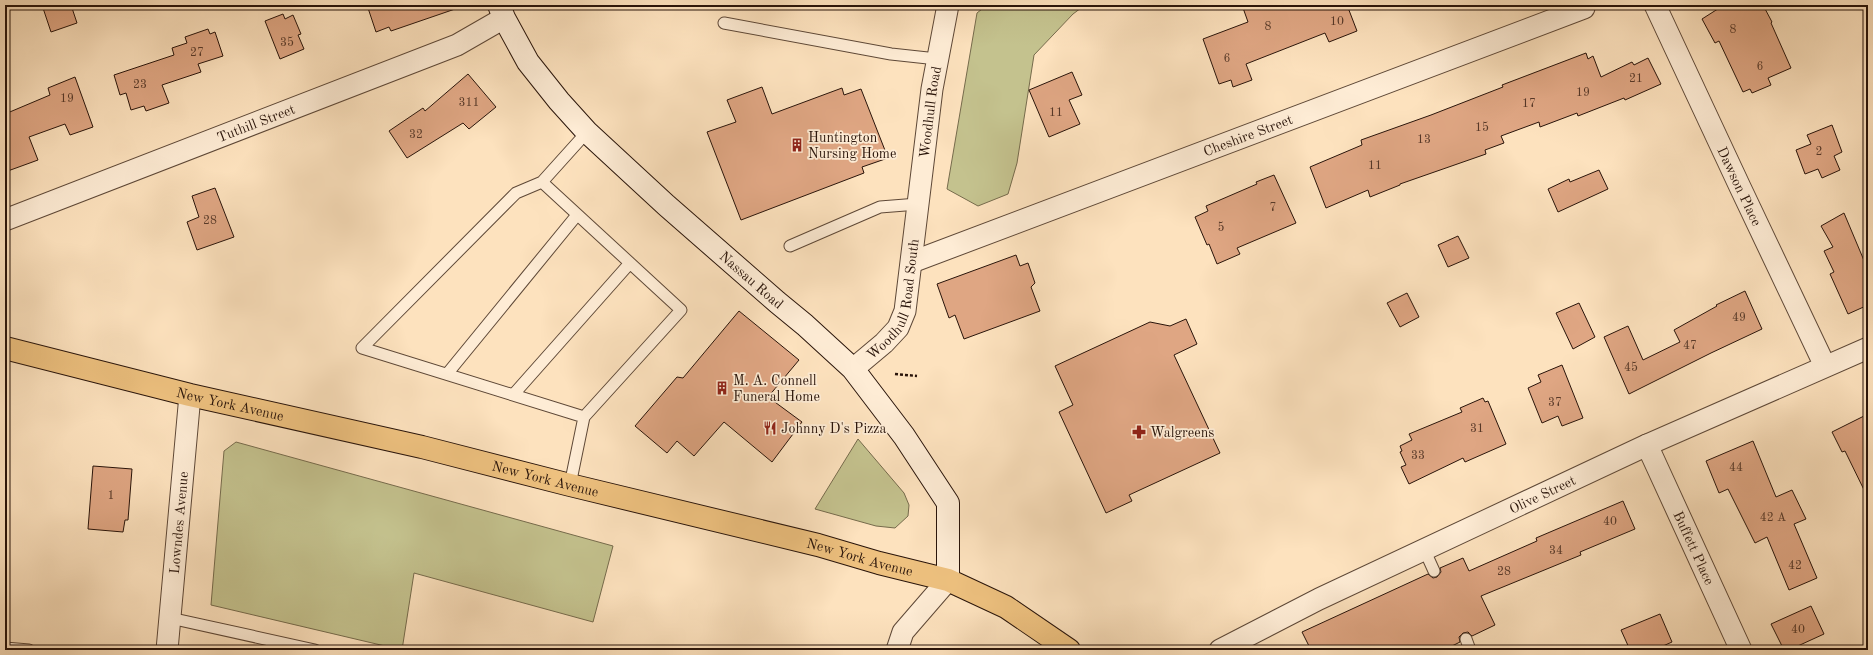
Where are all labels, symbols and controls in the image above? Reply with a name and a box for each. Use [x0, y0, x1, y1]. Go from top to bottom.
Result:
house number: 10 [1330, 16, 1344, 28]
house number: 8 [1265, 21, 1272, 33]
house number: 8 [1730, 24, 1737, 36]
house number: 35 [280, 36, 294, 49]
house number: 27 [190, 47, 204, 59]
house number: 6 [1224, 53, 1231, 65]
house number: 6 [1757, 61, 1764, 73]
street label: Woodhull Road [918, 65, 944, 159]
house number: 21 [1629, 73, 1643, 85]
house number: 23 [133, 79, 147, 91]
house number: 19 [1576, 87, 1590, 99]
house number: 19 [60, 93, 74, 105]
house number: 311 [459, 97, 479, 109]
house number: 17 [1522, 98, 1536, 110]
street label: Tuthill Street [215, 102, 297, 145]
house number: 11 [1049, 107, 1063, 119]
street label: Cheshire Street [1202, 113, 1295, 159]
house number: 15 [1475, 121, 1489, 134]
house number: 32 [409, 129, 423, 141]
place label: Huntington Nursing Home [808, 131, 896, 161]
house number: 13 [1417, 134, 1431, 146]
building icon: Huntington Nursing Home [789, 137, 805, 153]
street label: Dawson Place [1714, 145, 1763, 228]
house number: 2 [1816, 146, 1822, 158]
house number: 11 [1368, 160, 1382, 172]
house number: 7 [1270, 202, 1276, 214]
house number: 28 [203, 215, 217, 227]
house number: 5 [1218, 221, 1225, 234]
street label: Woodhull Road South [864, 238, 922, 362]
street label: Nassau Road [717, 249, 786, 312]
house number: 49 [1732, 312, 1746, 324]
house number: 47 [1683, 340, 1697, 352]
house number: 45 [1624, 361, 1638, 374]
place label: M. A. Connell Funeral Home [733, 374, 820, 404]
building icon: M. A. Connell Funeral Home [714, 380, 730, 396]
street label: New York Avenue [175, 386, 285, 424]
house number: 37 [1548, 397, 1562, 409]
restaurant icon: Johnny D's Pizza [762, 420, 778, 436]
place label: Johnny D's Pizza [781, 422, 886, 436]
house number: 31 [1470, 423, 1484, 435]
pharmacy icon: Walgreens [1131, 424, 1147, 440]
place label: Walgreens [1150, 426, 1214, 440]
house number: 33 [1411, 450, 1425, 462]
street label: New York Avenue [490, 459, 600, 500]
house number: 44 [1729, 462, 1743, 474]
street label: Lowndes Avenue [168, 471, 191, 574]
street label: Olive Street [1507, 473, 1578, 517]
house number: 1 [108, 490, 114, 502]
street label: Buffett Place [1670, 509, 1716, 587]
house number: 42 A [1760, 512, 1786, 524]
house number: 40 [1603, 516, 1617, 528]
street label: New York Avenue [805, 536, 914, 579]
house number: 34 [1549, 545, 1563, 557]
house number: 42 [1788, 560, 1802, 572]
house number: 28 [1497, 566, 1511, 578]
house number: 40 [1791, 624, 1805, 636]

